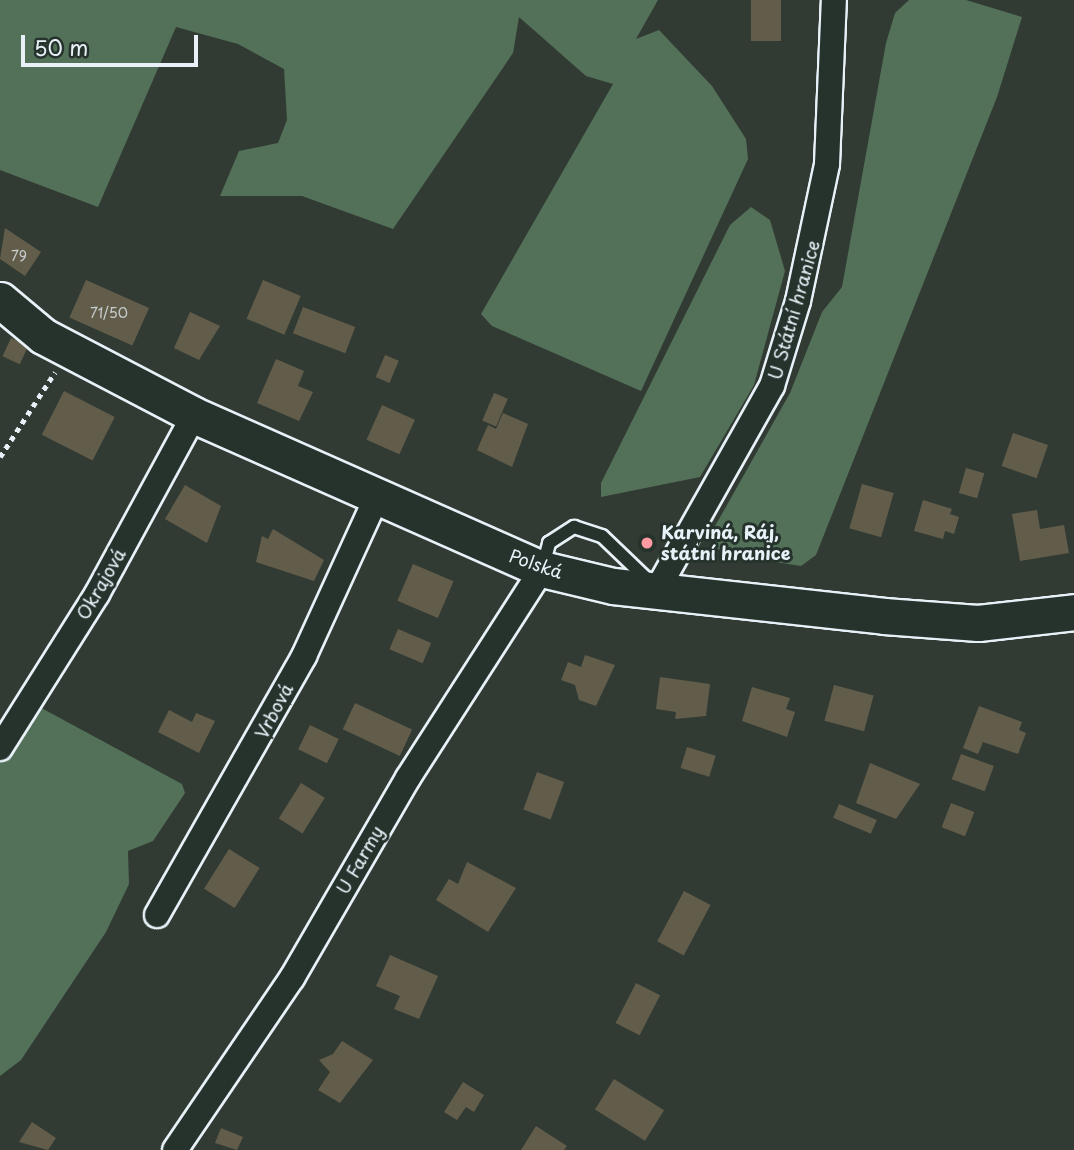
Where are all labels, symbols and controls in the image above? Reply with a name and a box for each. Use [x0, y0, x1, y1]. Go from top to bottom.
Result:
scale bar [24, 21, 201, 65]
text: 50 m [34, 31, 88, 63]
street label: U Státní hranice [764, 238, 824, 382]
house number: 79 [11, 248, 27, 264]
house number: 71/50 [90, 305, 128, 321]
place label: Karviná, Ráj, státní hranice [661, 522, 790, 564]
marker: Karviná, Ráj, státní hranice [639, 535, 655, 551]
street label: Okrajová [72, 544, 130, 624]
street label: Polská [506, 545, 566, 583]
street label: Vrbová [251, 680, 297, 742]
street label: U Farmy [332, 822, 388, 898]

